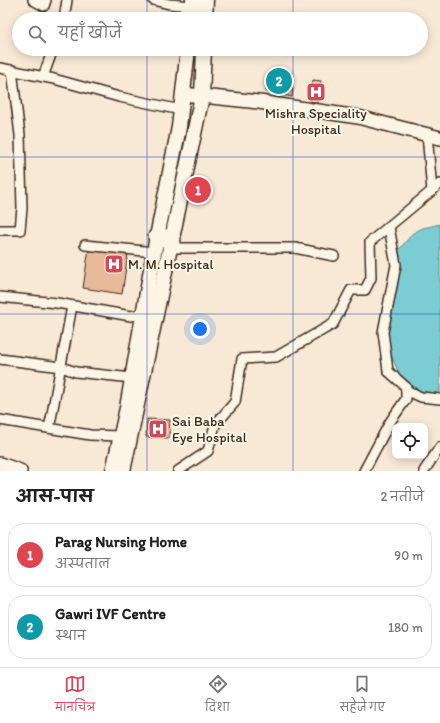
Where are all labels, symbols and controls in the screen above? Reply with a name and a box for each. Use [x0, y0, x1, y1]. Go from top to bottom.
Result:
search box [12, 12, 428, 56]
icon: search [26, 23, 48, 45]
text: यहाँ खोजें [58, 24, 122, 42]
pin: 2 [266, 66, 292, 96]
hospital icon: Mishra Speciality Hospital [305, 81, 327, 103]
place label: Mishra Speciality Hospital [265, 105, 367, 138]
pin: 1 [185, 175, 211, 205]
hospital icon: M. M. Hospital [103, 253, 125, 275]
place label: M. M. Hospital [128, 256, 214, 273]
your location [190, 319, 210, 339]
place label: Sai Baba Eye Hospital [172, 413, 247, 446]
hospital icon: Sai Baba Eye Hospital [147, 418, 169, 440]
map controls [392, 423, 428, 459]
button: locate [392, 423, 428, 459]
text: आस-पास [16, 486, 94, 506]
text: 2 नतीजे [381, 489, 424, 504]
text: Parag Nursing Home [55, 533, 187, 551]
text: 1 [27, 548, 33, 563]
text: 90 m [394, 548, 423, 563]
text: अस्पताल [55, 556, 110, 571]
text: Gawri IVF Centre [55, 605, 166, 623]
text: 2 [27, 620, 33, 635]
text: 180 m [388, 620, 423, 635]
text: स्थान [55, 628, 86, 643]
tab: मानचित्र [55, 673, 95, 719]
tab: दिशा [205, 673, 230, 719]
tab: सहेजे गए [340, 673, 385, 719]

